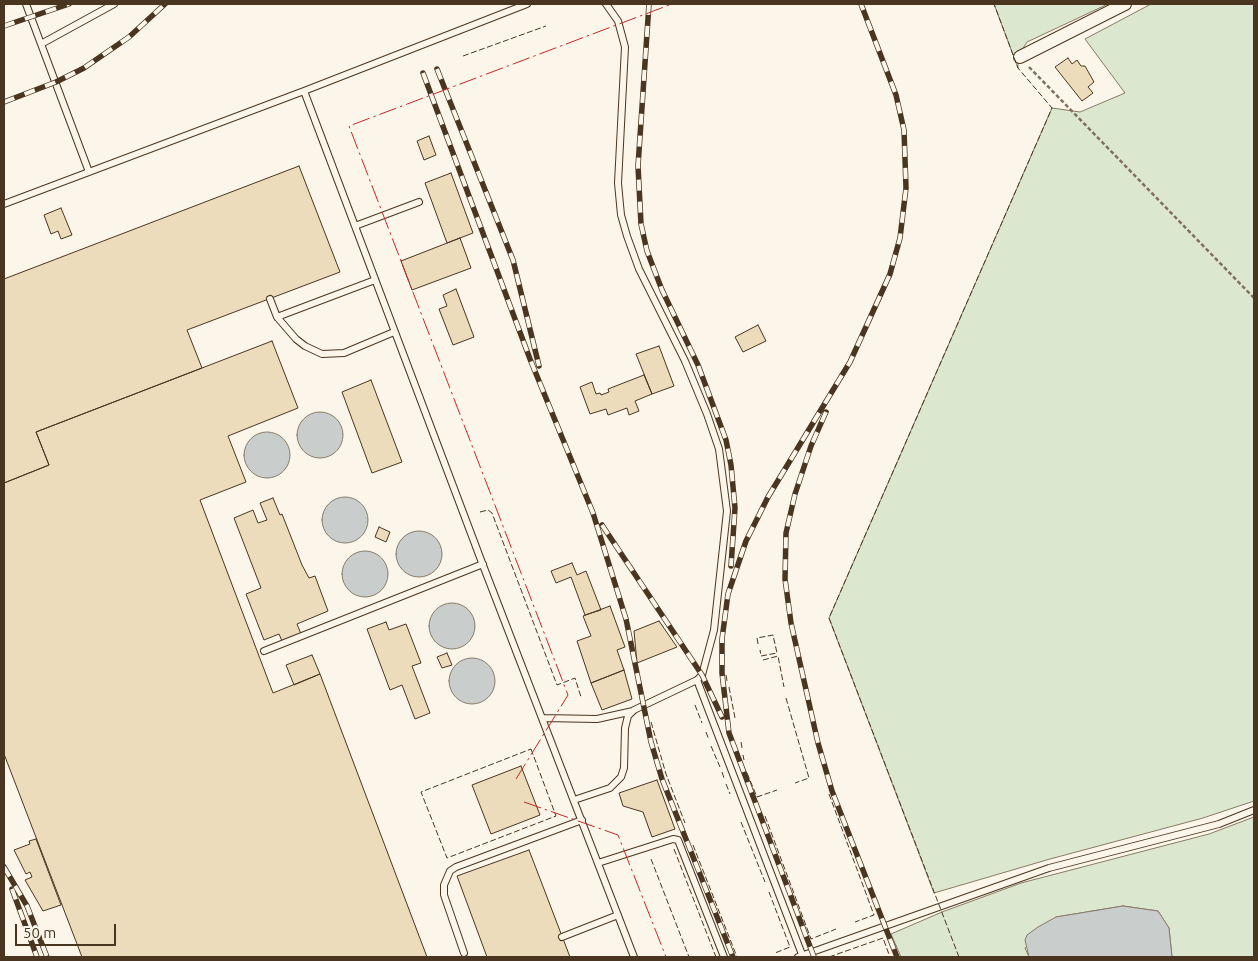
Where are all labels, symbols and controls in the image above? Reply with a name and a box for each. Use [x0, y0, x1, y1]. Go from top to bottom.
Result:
scale bar [18, 914, 119, 946]
text: 50 m [23, 924, 56, 941]

